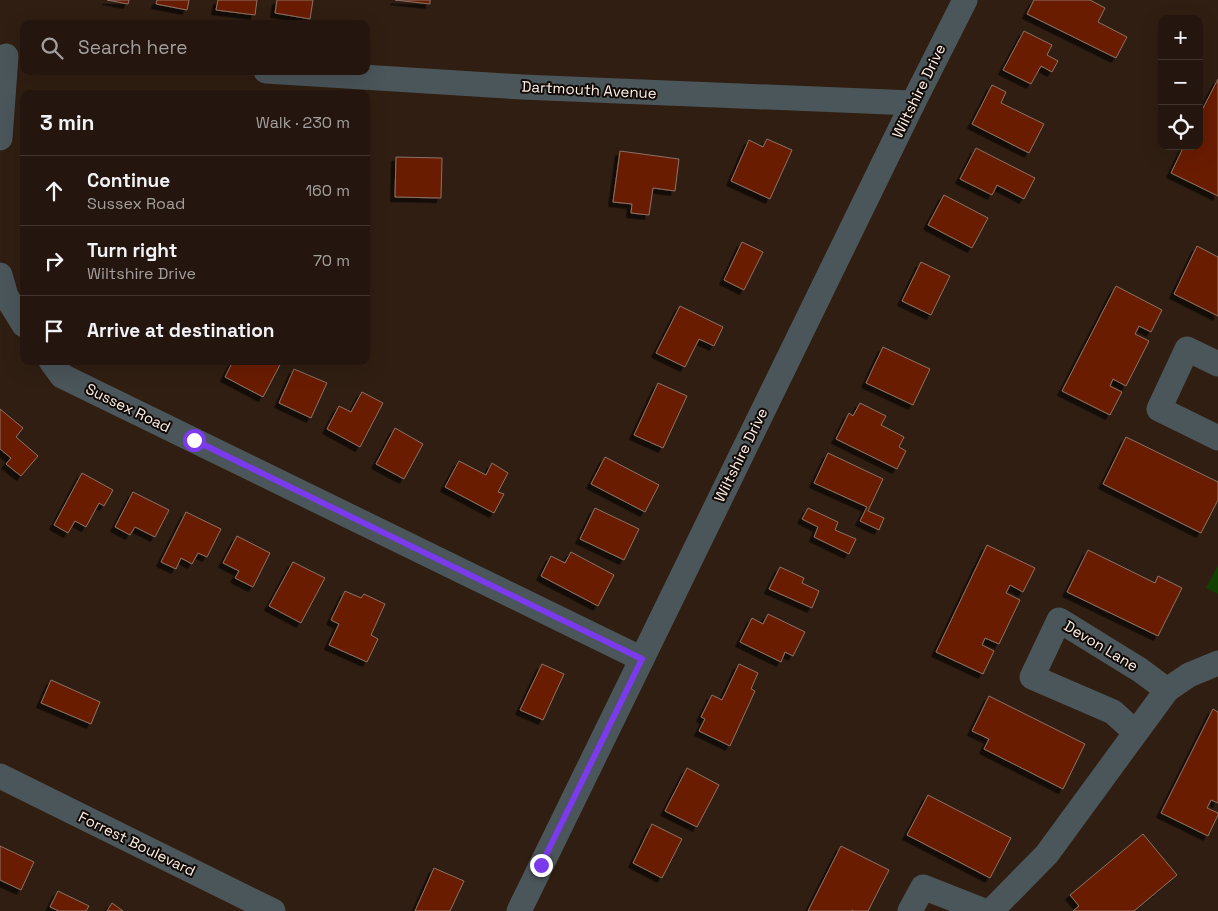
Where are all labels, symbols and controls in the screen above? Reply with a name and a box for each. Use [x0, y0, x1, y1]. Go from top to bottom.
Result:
map controls [1158, 15, 1203, 150]
button: + [1158, 15, 1203, 60]
search box [20, 20, 370, 75]
icon: search [38, 34, 66, 62]
text: Search here [78, 35, 188, 60]
street label: Wiltshire Drive [888, 41, 950, 141]
button: − [1158, 60, 1203, 105]
street label: Dartmouth Avenue [521, 76, 657, 103]
button: locate [1158, 105, 1203, 150]
text: 3 min [40, 109, 95, 136]
text: Walk · 230 m [256, 112, 350, 133]
text: Continue [87, 168, 170, 193]
icon: ahead [40, 177, 68, 205]
text: 160 m [305, 180, 350, 201]
text: Sussex Road [87, 193, 185, 214]
text: Turn right [87, 238, 177, 263]
icon: right [40, 247, 68, 275]
text: 70 m [313, 250, 350, 271]
text: Wiltshire Drive [87, 263, 196, 284]
icon: arrive [40, 317, 68, 345]
text: Arrive at destination [87, 318, 275, 343]
street label: Sussex Road [83, 379, 174, 436]
street label: Wiltshire Drive [710, 405, 772, 505]
route start [183, 429, 206, 452]
street label: Devon Lane [1061, 616, 1142, 675]
street label: Forrest Boulevard [76, 807, 199, 880]
route end [530, 854, 553, 877]

